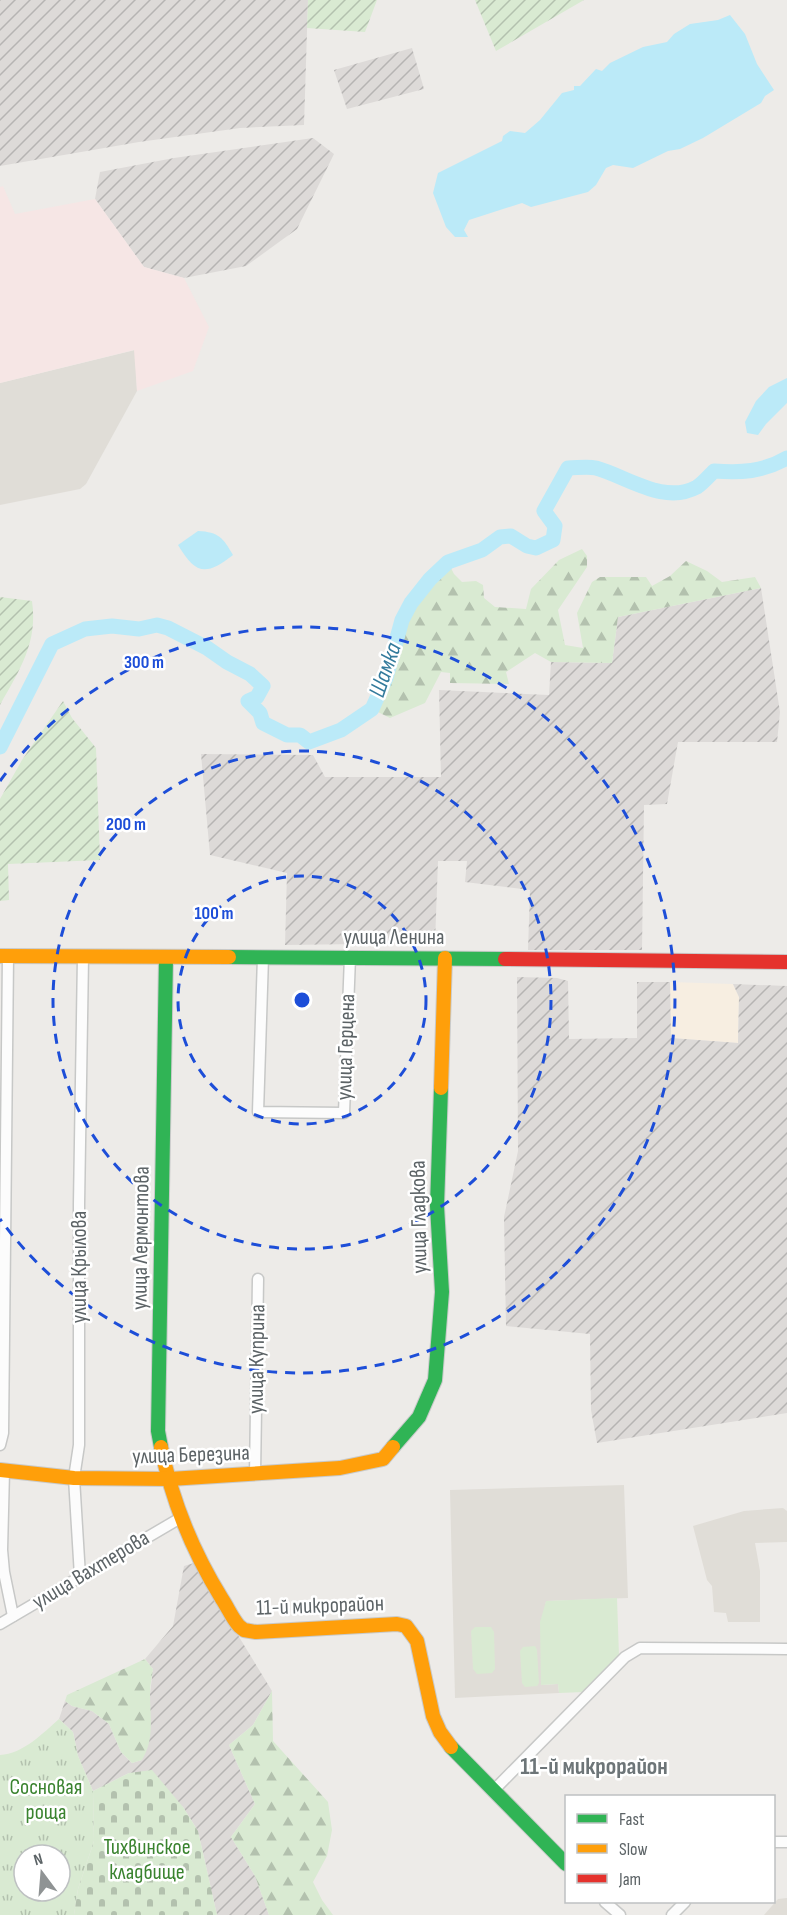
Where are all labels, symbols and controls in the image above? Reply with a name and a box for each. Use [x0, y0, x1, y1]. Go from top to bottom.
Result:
water label: Шамка [362, 639, 408, 701]
text: 300 m [124, 652, 164, 673]
text: 200 m [106, 814, 146, 835]
text: 100 m [195, 903, 234, 924]
street label: улица Ленина [344, 924, 444, 951]
centre of rings [292, 990, 312, 1010]
street label: улица Герцена [331, 993, 361, 1101]
street label: улица Гладкова [405, 1160, 433, 1274]
street label: улица Лермонтова [126, 1166, 156, 1310]
street label: улица Крылова [66, 1211, 93, 1323]
street label: улица Куприна [243, 1304, 271, 1414]
street label: улица Березина [132, 1439, 250, 1471]
street label: улица Вахтерова [28, 1524, 154, 1616]
street label: 11-й микрорайон [256, 1590, 384, 1622]
district label: 11-й микрорайон [520, 1752, 668, 1781]
park label: Сосновая роща [10, 1774, 82, 1826]
legend [565, 1795, 775, 1903]
text: Fast [619, 1809, 645, 1830]
park label: Тихвинское кладбище [103, 1834, 191, 1886]
text: Slow [619, 1839, 648, 1860]
north arrow [12, 1843, 72, 1903]
text: N [32, 1850, 45, 1870]
text: Jam [618, 1869, 641, 1890]

